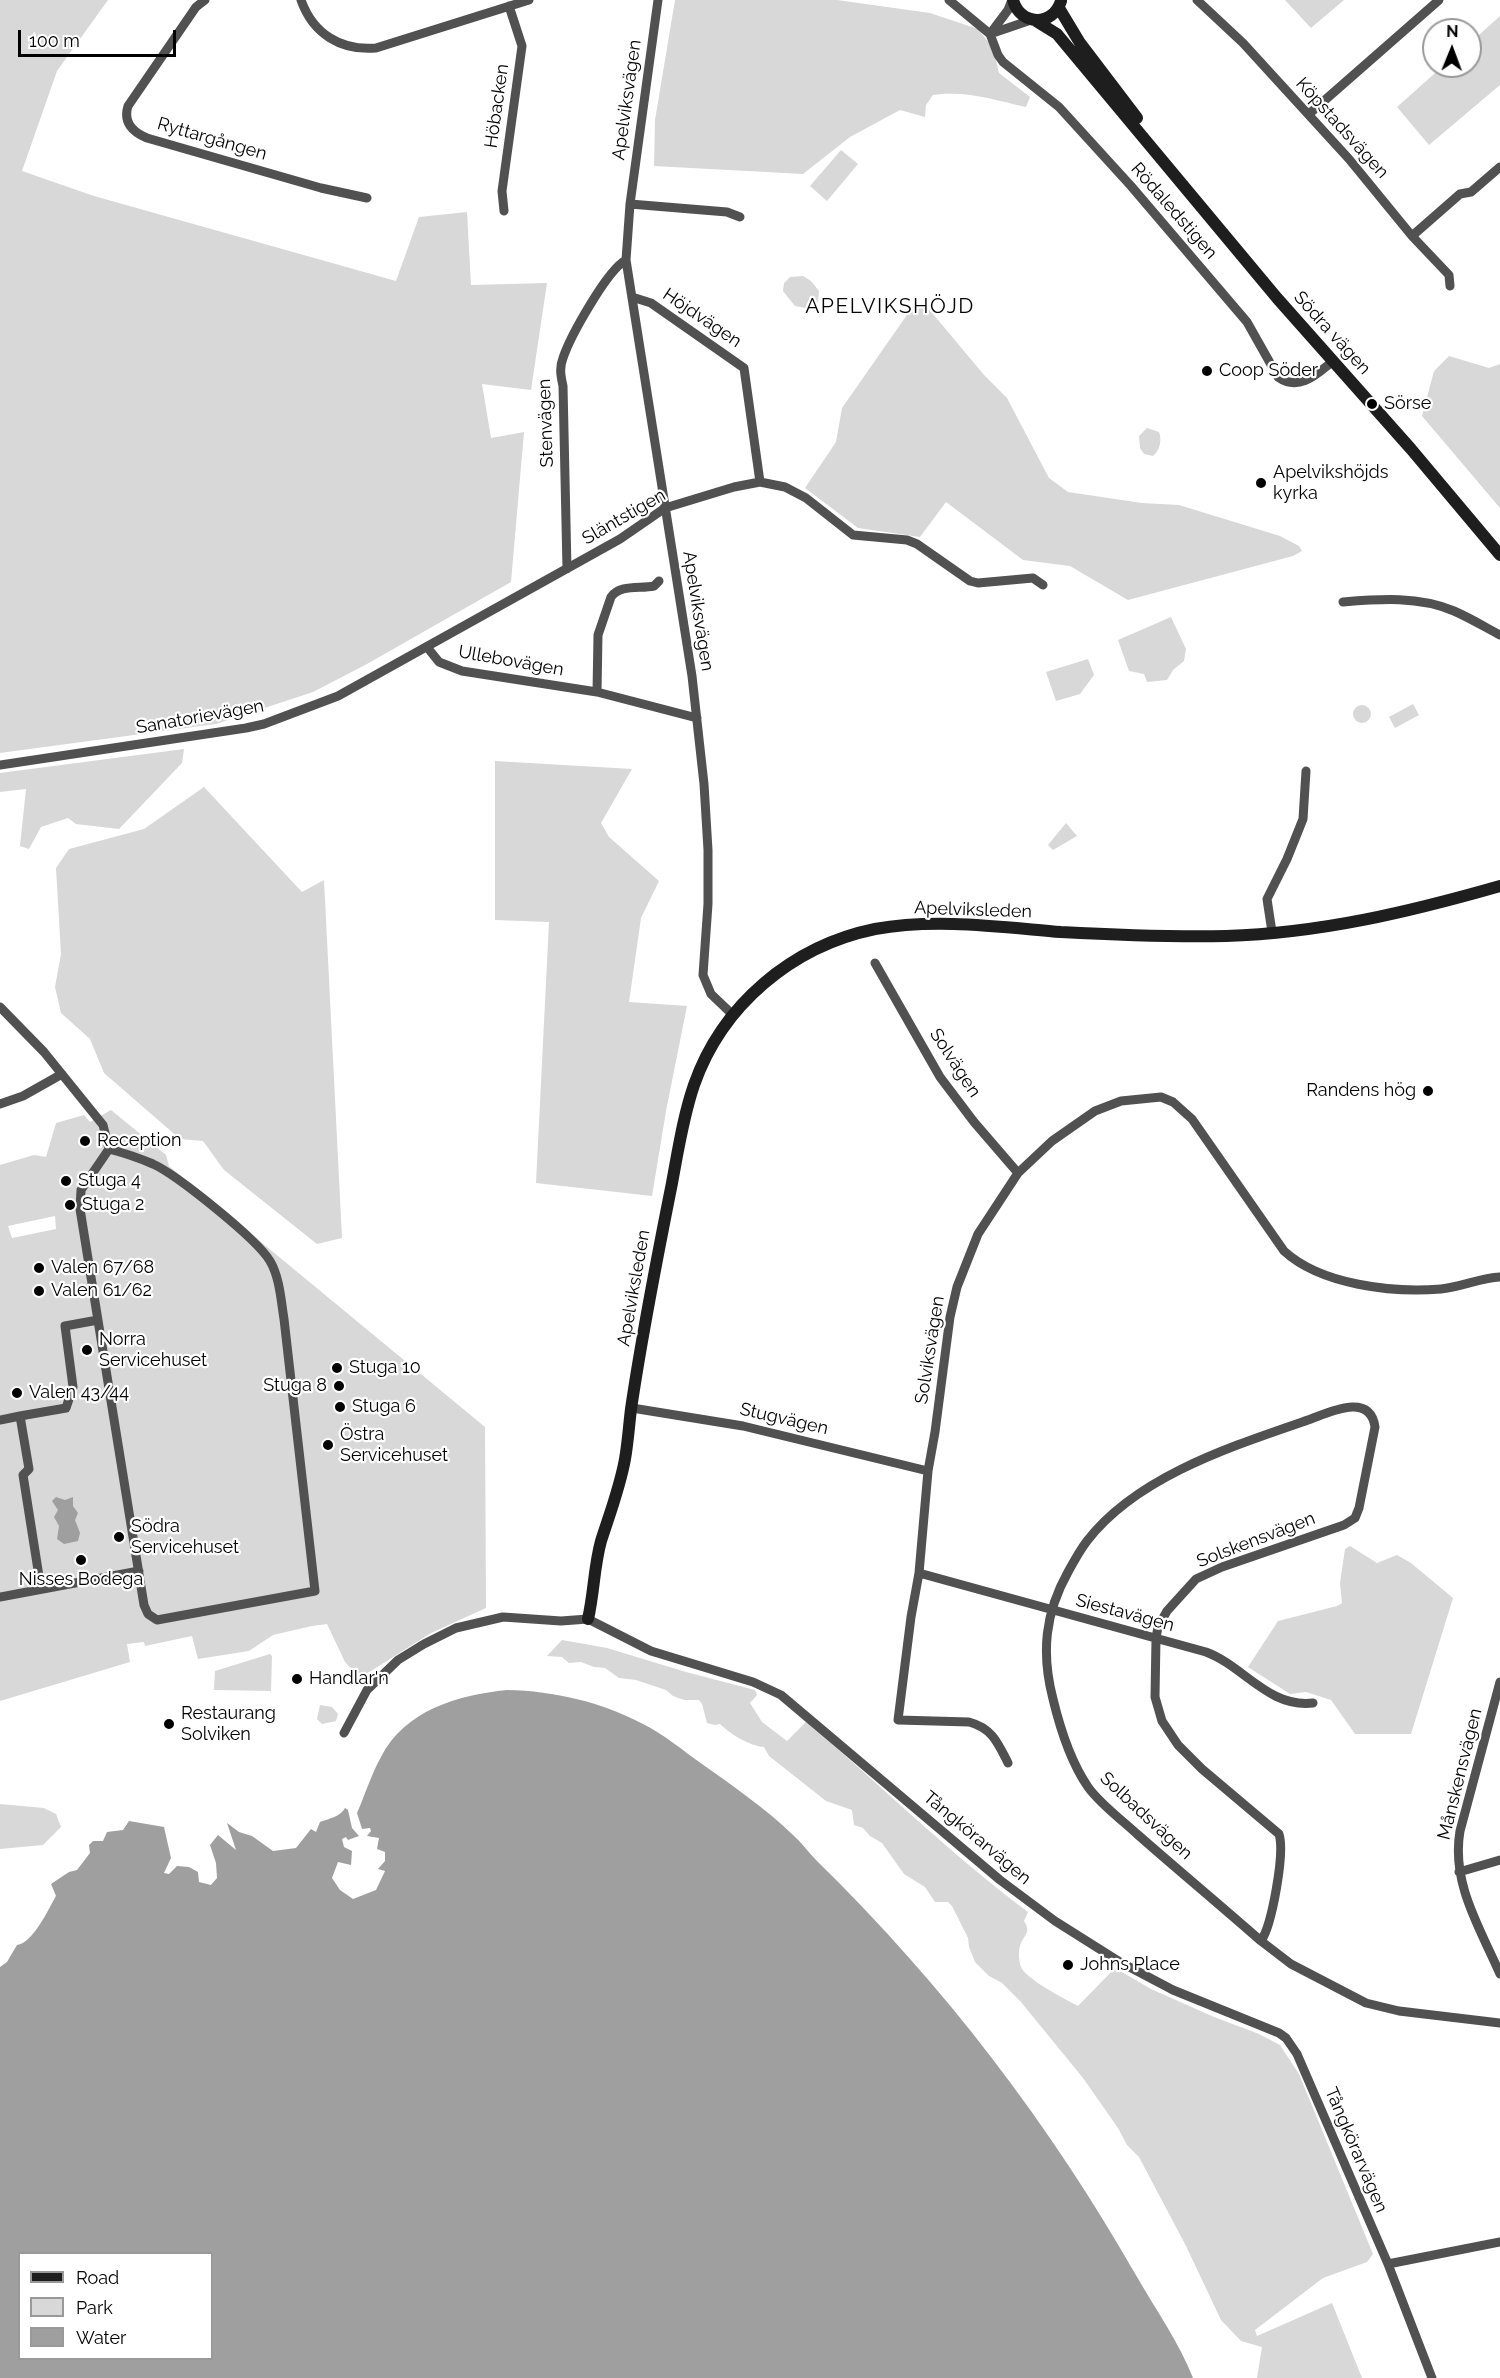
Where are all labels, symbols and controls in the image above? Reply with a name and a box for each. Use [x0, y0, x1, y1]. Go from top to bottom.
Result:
scale bar [21, 18, 178, 56]
north arrow [1422, 18, 1482, 78]
text: N [1446, 22, 1459, 41]
text: 100 m [29, 30, 80, 51]
street label: Apelviksvägen [608, 38, 646, 162]
street label: Höbacken [480, 63, 514, 149]
street label: Köpstadsvägen [1291, 73, 1393, 183]
street label: Ryttargången [155, 113, 269, 165]
street label: Rödaledstigen [1126, 158, 1222, 264]
street label: Höjdvägen [658, 284, 746, 352]
street label: Södra vägen [1289, 287, 1375, 379]
district label: APELVIKSHÖJD [805, 294, 975, 320]
place label: Coop Söder [1219, 360, 1318, 382]
marker: Coop Söder [1200, 364, 1214, 378]
street label: Stenvägen [534, 378, 558, 468]
place label: Sörse [1384, 393, 1431, 415]
marker: Sörse [1365, 397, 1379, 411]
place label: Apelvikshöjds kyrka [1273, 462, 1388, 504]
marker: Apelvikshöjds kyrka [1254, 476, 1268, 490]
street label: Släntstigen [578, 484, 670, 550]
street label: Apelviksvägen [678, 549, 718, 673]
street label: Ullebovägen [457, 641, 565, 681]
street label: Sanatorievägen [134, 695, 266, 739]
street label: Apelviksleden [914, 897, 1032, 923]
street label: Solvägen [925, 1025, 985, 1101]
place label: Randens hög [1306, 1080, 1416, 1102]
marker: Randens hög [1421, 1084, 1435, 1098]
place label: Reception [97, 1130, 182, 1152]
marker: Reception [78, 1134, 92, 1148]
place label: Stuga 4 [78, 1170, 141, 1192]
marker: Stuga 4 [59, 1174, 73, 1188]
place label: Stuga 2 [82, 1194, 144, 1216]
marker: Stuga 2 [63, 1198, 77, 1212]
street label: Apelviksleden [613, 1228, 655, 1348]
place label: Valen 67/68 [51, 1257, 154, 1279]
marker: Valen 67/68 [32, 1261, 46, 1275]
place label: Valen 61/62 [51, 1280, 152, 1302]
marker: Valen 61/62 [32, 1284, 46, 1298]
street label: Solviksvägen [911, 1294, 949, 1406]
place label: Norra Servicehuset [99, 1329, 207, 1372]
marker: Norra Servicehuset [80, 1343, 94, 1357]
place label: Stuga 10 [349, 1357, 421, 1379]
marker: Stuga 10 [330, 1361, 344, 1375]
place label: Stuga 8 [263, 1375, 327, 1397]
marker: Stuga 8 [332, 1379, 346, 1393]
place label: Valen 43/44 [29, 1382, 129, 1404]
marker: Valen 43/44 [10, 1386, 24, 1400]
place label: Stuga 6 [352, 1396, 416, 1418]
street label: Stugvägen [738, 1398, 830, 1440]
marker: Stuga 6 [333, 1400, 347, 1414]
place label: Östra Servicehuset [340, 1424, 448, 1466]
marker: Östra Servicehuset [321, 1438, 335, 1452]
street label: Solskensvägen [1194, 1507, 1318, 1573]
place label: Södra Servicehuset [131, 1516, 239, 1558]
marker: Södra Servicehuset [112, 1530, 126, 1544]
marker: Nisses Bodega [74, 1553, 88, 1567]
place label: Nisses Bodega [19, 1569, 143, 1591]
street label: Siestavägen [1073, 1589, 1177, 1637]
place label: Handlar'n [309, 1668, 389, 1690]
marker: Handlar'n [290, 1672, 304, 1686]
place label: Restaurang Solviken [181, 1703, 276, 1746]
street label: Månskensvägen [1433, 1706, 1487, 1842]
marker: Restaurang Solviken [162, 1717, 176, 1731]
street label: Solbadsvägen [1095, 1768, 1197, 1864]
street label: Tångkörarvägen [919, 1787, 1035, 1889]
place label: Johns Place [1080, 1954, 1180, 1976]
marker: Johns Place [1061, 1958, 1075, 1972]
street label: Tångkörarvägen [1320, 2084, 1392, 2216]
legend [18, 2252, 213, 2360]
text: Road [76, 2267, 119, 2288]
text: Park [76, 2297, 113, 2318]
text: Water [76, 2327, 126, 2348]

